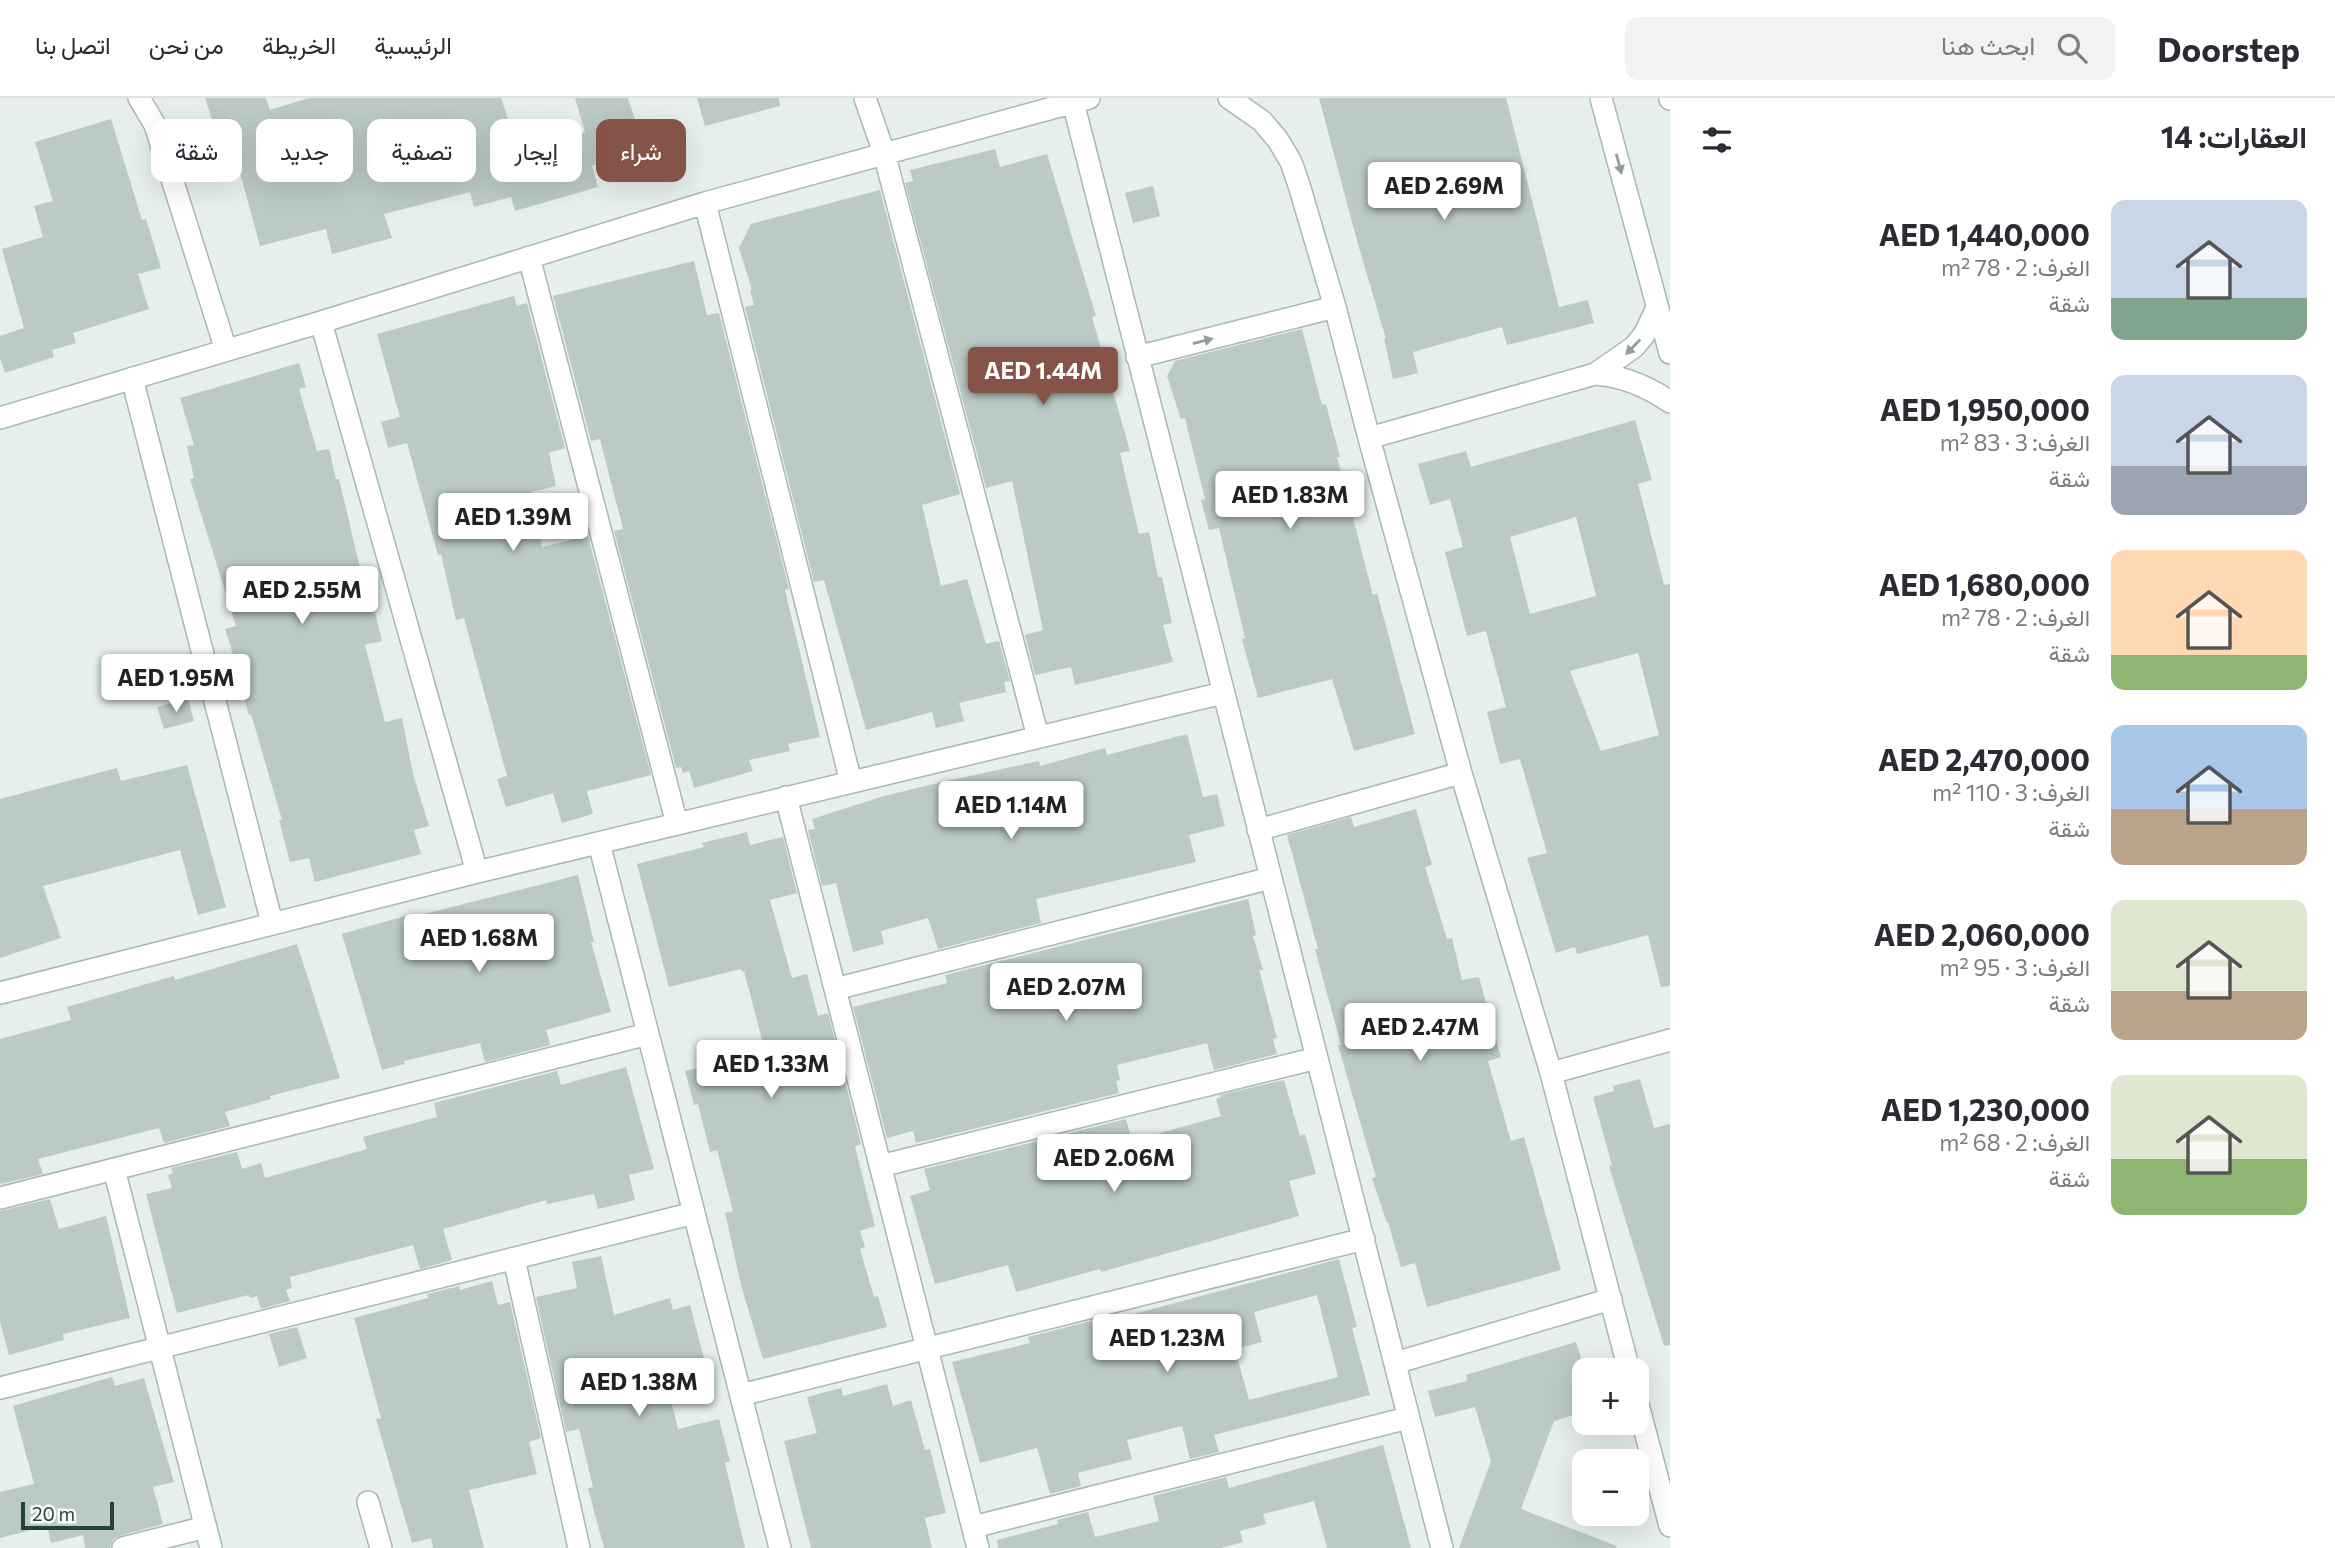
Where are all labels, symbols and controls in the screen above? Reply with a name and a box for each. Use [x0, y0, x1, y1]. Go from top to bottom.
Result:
search box [1625, 17, 2115, 80]
text: Doorstep [2157, 28, 2300, 69]
text: ابحث هنا [1941, 29, 2035, 60]
icon: search [2053, 29, 2091, 67]
text: اتصل بنا [35, 30, 111, 59]
text: من نحن [149, 30, 224, 59]
text: الخريطة [262, 30, 336, 59]
text: الرئيسية [374, 30, 452, 59]
text: العقارات: 14 [2161, 117, 2307, 154]
chip: شقة [151, 119, 242, 182]
chip: جديد [256, 119, 353, 182]
chip: تصفية [367, 119, 476, 182]
chip: إيجار [490, 119, 582, 182]
chip: شراء [596, 119, 686, 182]
icon: filters [1698, 121, 1736, 159]
one-way arrow [1614, 153, 1625, 175]
pin: AED 2.69M [1364, 162, 1524, 222]
text: AED 2.69M [1384, 171, 1504, 199]
text: AED 1,440,000 [1879, 215, 2090, 252]
icon: home [2167, 228, 2251, 312]
text: الغرف: 2 · 78 m² [1941, 253, 2090, 281]
text: شقة [2048, 289, 2090, 317]
one-way arrow [1193, 335, 1215, 346]
one-way arrow [1625, 338, 1641, 355]
pin: AED 1.44M [963, 348, 1123, 407]
text: AED 1.44M [984, 356, 1102, 384]
text: AED 1,950,000 [1880, 390, 2090, 427]
icon: home [2167, 403, 2251, 487]
text: الغرف: 3 · 83 m² [1940, 428, 2090, 456]
text: شقة [2048, 464, 2090, 492]
pin: AED 1.83M [1210, 472, 1370, 531]
text: AED 1.83M [1231, 480, 1349, 508]
pin: AED 1.39M [433, 494, 593, 553]
text: AED 1.39M [454, 502, 572, 530]
text: AED 1,680,000 [1879, 565, 2090, 602]
pin: AED 2.55M [222, 566, 382, 626]
text: AED 2.55M [242, 575, 362, 603]
icon: home [2167, 578, 2251, 662]
text: الغرف: 2 · 78 m² [1941, 603, 2090, 631]
text: شقة [2048, 639, 2090, 667]
pin: AED 1.95M [96, 654, 256, 714]
text: AED 1.95M [117, 663, 235, 691]
text: AED 2,470,000 [1878, 740, 2090, 777]
icon: home [2167, 753, 2251, 837]
text: الغرف: 3 · 110 m² [1932, 778, 2090, 806]
pin: AED 1.14M [931, 782, 1091, 841]
text: AED 1.14M [955, 790, 1067, 818]
text: شقة [2048, 814, 2090, 842]
pin: AED 1.68M [399, 914, 559, 974]
text: AED 2,060,000 [1874, 915, 2090, 952]
text: AED 1.68M [420, 923, 538, 951]
icon: home [2167, 928, 2251, 1012]
text: الغرف: 3 · 95 m² [1940, 953, 2090, 981]
pin: AED 2.07M [986, 964, 1146, 1023]
text: AED 2.07M [1006, 972, 1126, 1000]
text: شقة [2048, 989, 2090, 1017]
pin: AED 2.47M [1340, 1004, 1500, 1063]
text: AED 2.47M [1361, 1012, 1479, 1040]
pin: AED 1.33M [691, 1040, 851, 1100]
text: AED 1.33M [713, 1049, 829, 1077]
text: AED 1,230,000 [1881, 1090, 2090, 1127]
icon: home [2167, 1103, 2251, 1187]
text: الغرف: 2 · 68 m² [1939, 1128, 2090, 1156]
pin: AED 2.06M [1034, 1134, 1194, 1194]
text: AED 2.06M [1053, 1143, 1175, 1171]
text: شقة [2048, 1164, 2090, 1192]
pin: AED 1.23M [1087, 1314, 1247, 1374]
text: AED 1.23M [1109, 1323, 1225, 1351]
pin: AED 1.38M [559, 1358, 719, 1418]
map controls [1572, 1358, 1649, 1526]
button: + [1572, 1358, 1649, 1435]
text: AED 1.38M [580, 1367, 698, 1395]
button: − [1572, 1449, 1649, 1526]
scale bar [21, 1499, 114, 1531]
text: 20 m [32, 1502, 75, 1525]

